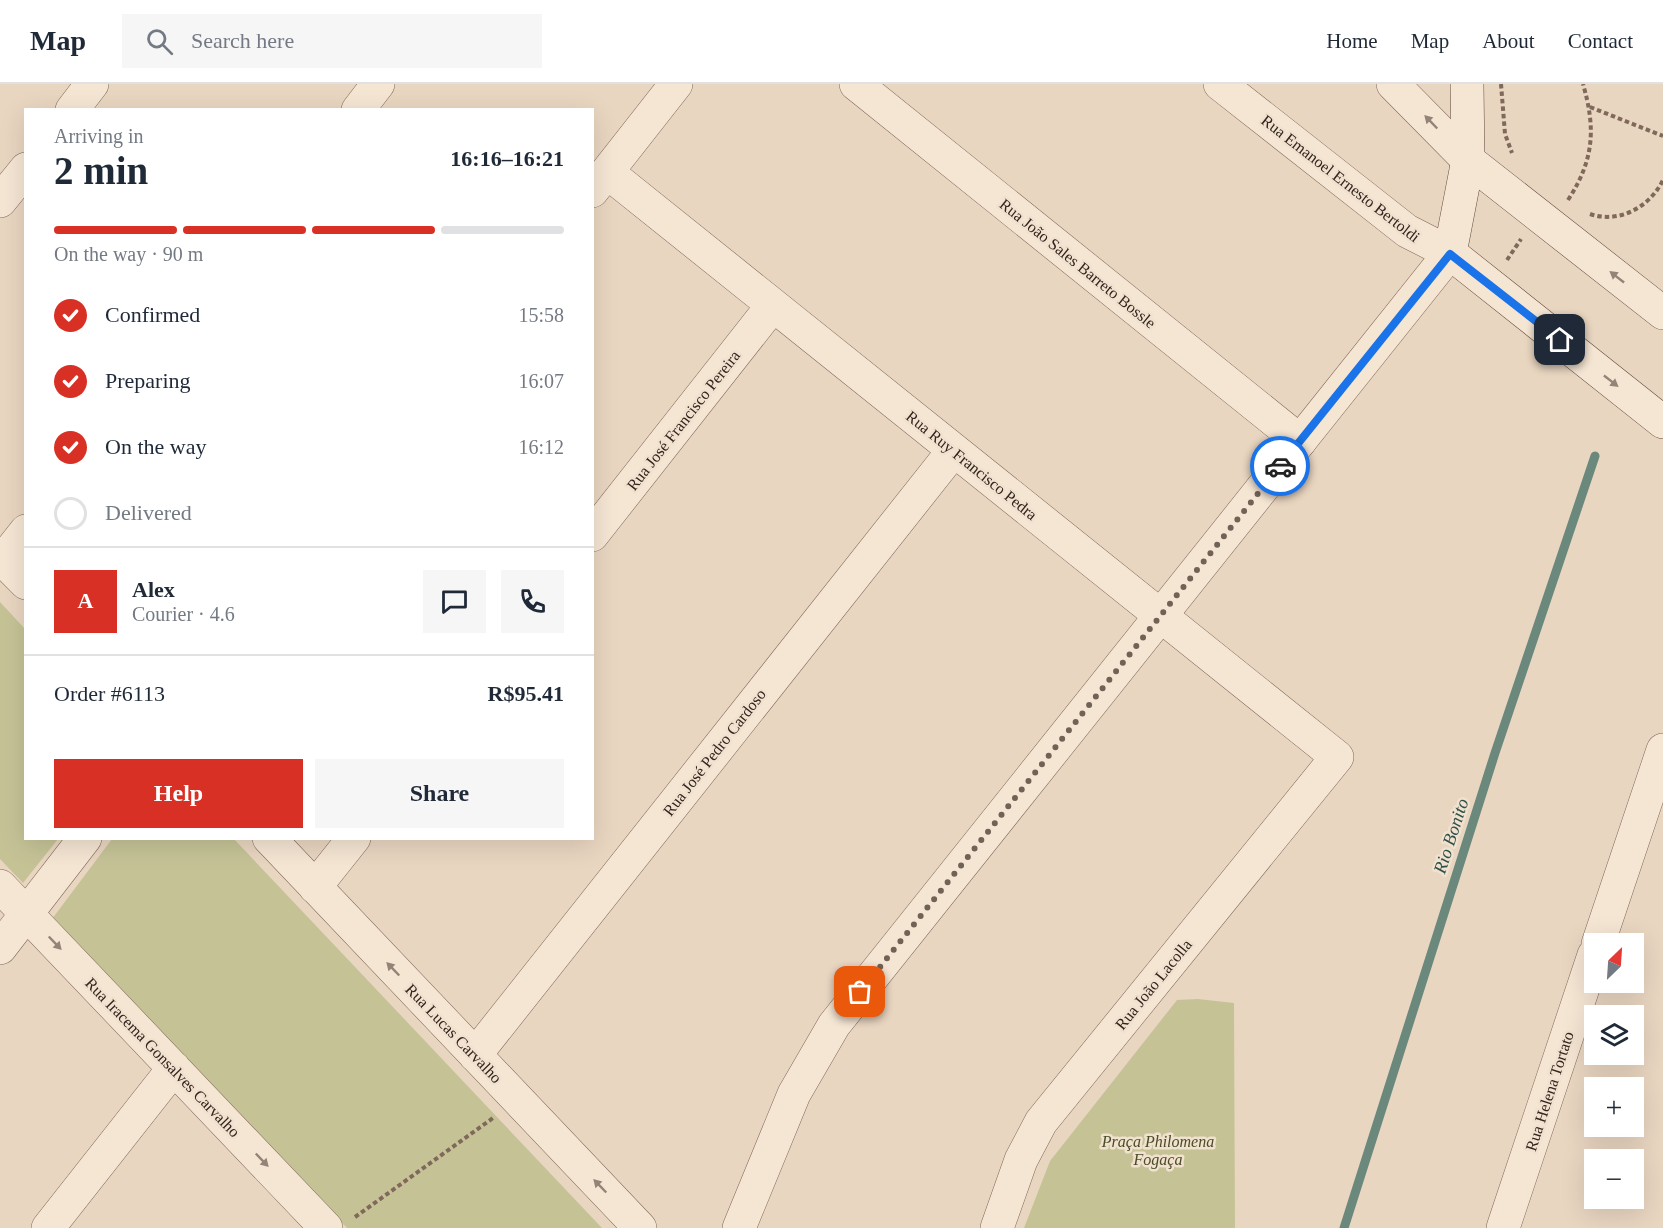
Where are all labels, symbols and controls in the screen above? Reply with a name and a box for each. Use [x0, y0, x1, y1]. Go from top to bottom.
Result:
search box [122, 14, 542, 68]
text: Map [30, 25, 86, 56]
icon: search [143, 25, 176, 58]
text: Search here [191, 28, 294, 53]
text: Home [1326, 29, 1378, 53]
text: Map [1411, 29, 1449, 53]
text: About [1482, 29, 1535, 53]
text: Contact [1568, 29, 1633, 53]
street label: Rua Emanoel Ernesto Bertoldi [1258, 111, 1424, 246]
one-way arrow [1424, 115, 1438, 129]
text: Arriving in [54, 125, 143, 147]
text: 16:16–16:21 [450, 146, 564, 171]
text: 2 min [54, 149, 148, 192]
street label: Rua João Sales Barreto Bossle [996, 195, 1159, 332]
text: On the way · 90 m [54, 243, 203, 265]
one-way arrow [1609, 271, 1625, 284]
icon: check [54, 299, 87, 332]
text: Confirmed [105, 302, 200, 327]
text: 15:58 [518, 304, 564, 326]
pin [1534, 314, 1585, 365]
icon: home [1543, 323, 1576, 356]
street label: Rua José Francisco Pereira [623, 347, 743, 494]
icon: check [54, 365, 87, 398]
text: Preparing [105, 368, 191, 393]
text: 16:07 [518, 370, 564, 392]
one-way arrow [1603, 374, 1619, 387]
street label: Rua Ruy Francisco Pedra [902, 407, 1040, 524]
icon: check [54, 431, 87, 464]
text: On the way [105, 434, 206, 459]
text: 16:12 [518, 436, 564, 458]
courier [1250, 436, 1310, 496]
icon: car [1264, 450, 1297, 483]
text: Delivered [105, 500, 192, 525]
button: chat [423, 570, 486, 633]
button: phone [501, 570, 564, 633]
text: Alex [132, 577, 175, 602]
text: A [78, 588, 93, 613]
text: Courier · 4.6 [132, 603, 235, 625]
text: Order #6113 [54, 681, 165, 706]
text: R$95.41 [488, 681, 564, 706]
street label: Rua José Pedro Cardoso [660, 686, 769, 819]
button: Help [54, 759, 303, 828]
button: Share [315, 759, 564, 828]
water label: Rio Bonito [1429, 796, 1472, 877]
north arrow [1584, 933, 1644, 993]
map controls [1584, 933, 1644, 1209]
one-way arrow [48, 936, 62, 951]
street label: Rua João Lacolla [1112, 936, 1195, 1033]
one-way arrow [386, 962, 400, 976]
pin [834, 966, 885, 1017]
street label: Rua Iracema Gonsalves Carvalho [82, 974, 243, 1140]
icon: bag [843, 975, 876, 1008]
street label: Rua Lucas Carvalho [402, 980, 505, 1086]
button: layers [1584, 1005, 1644, 1065]
street label: Rua Helena Tortato [1522, 1029, 1577, 1153]
button: + [1584, 1077, 1644, 1137]
park label: Praça Philomena Fogaça [1101, 1133, 1214, 1169]
button: − [1584, 1149, 1644, 1209]
one-way arrow [255, 1153, 269, 1168]
one-way arrow [593, 1179, 607, 1193]

